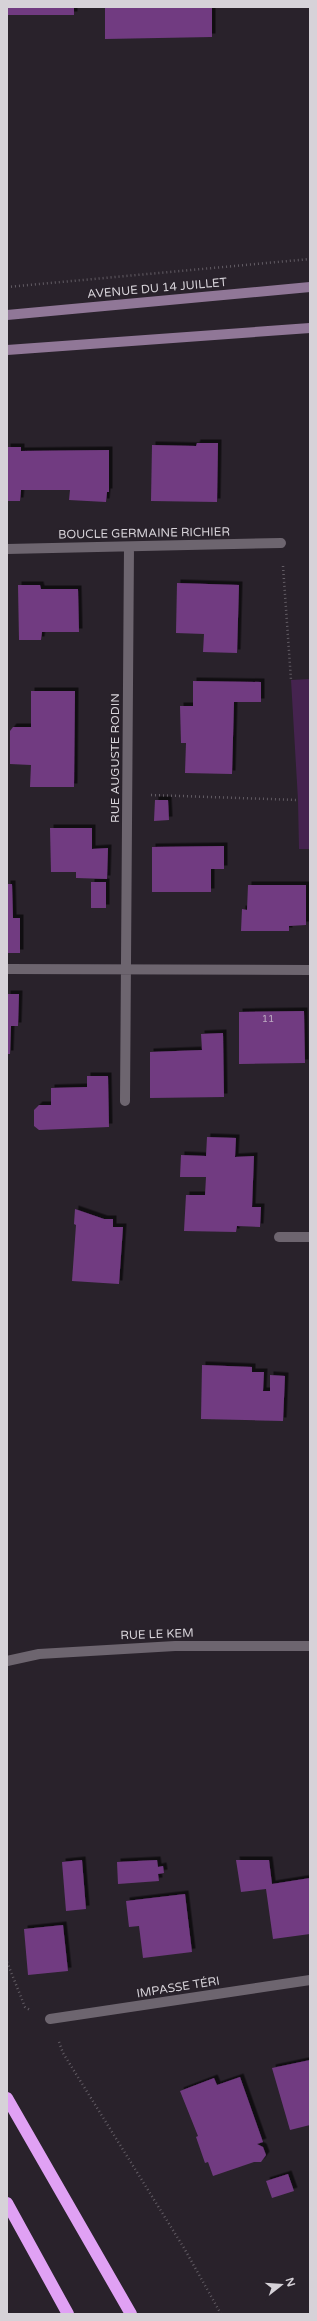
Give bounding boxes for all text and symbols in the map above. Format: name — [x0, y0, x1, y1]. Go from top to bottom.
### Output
street label: AVENUE DU 14 JUILLET — [87, 275, 228, 301]
street label: BOUCLE GERMAINE RICHIER — [58, 525, 230, 541]
street label: RUE AUGUSTE RODIN — [108, 693, 122, 823]
house number: 11 — [262, 1013, 274, 1025]
street label: RUE LE KEM — [120, 1626, 194, 1642]
street label: IMPASSE TÉRI — [135, 1974, 221, 2000]
north arrow — [261, 2265, 301, 2305]
text: N — [283, 2276, 298, 2288]

